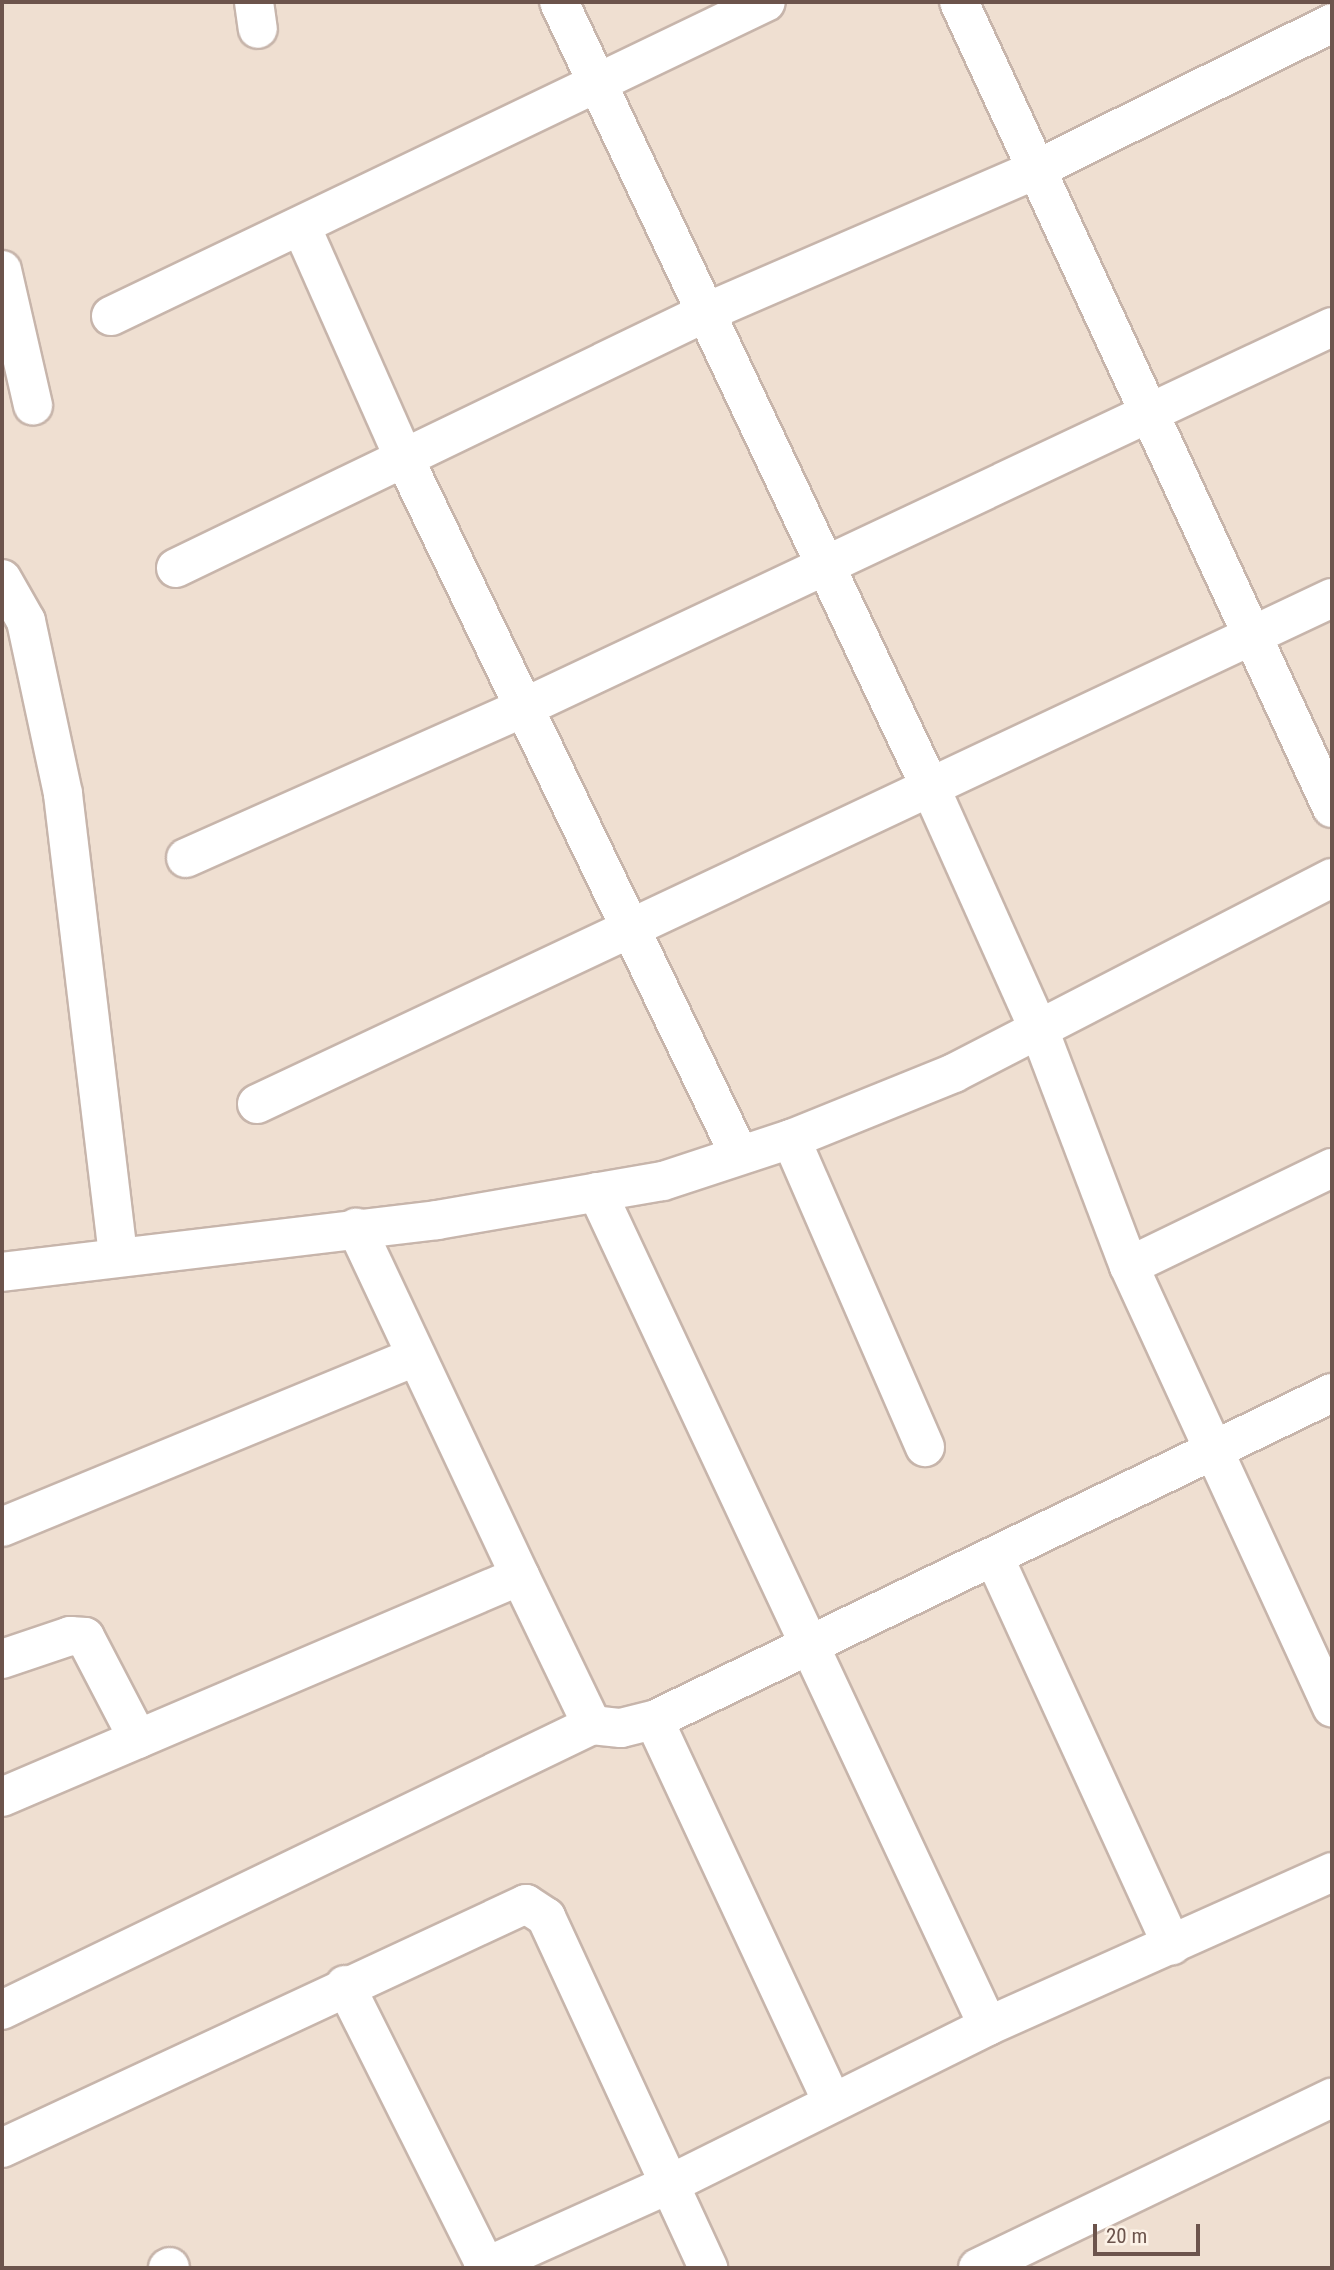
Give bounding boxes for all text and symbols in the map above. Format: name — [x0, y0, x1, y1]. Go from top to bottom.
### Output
scale bar — [1096, 2210, 1203, 2254]
text: 20 m — [1106, 2224, 1147, 2248]

